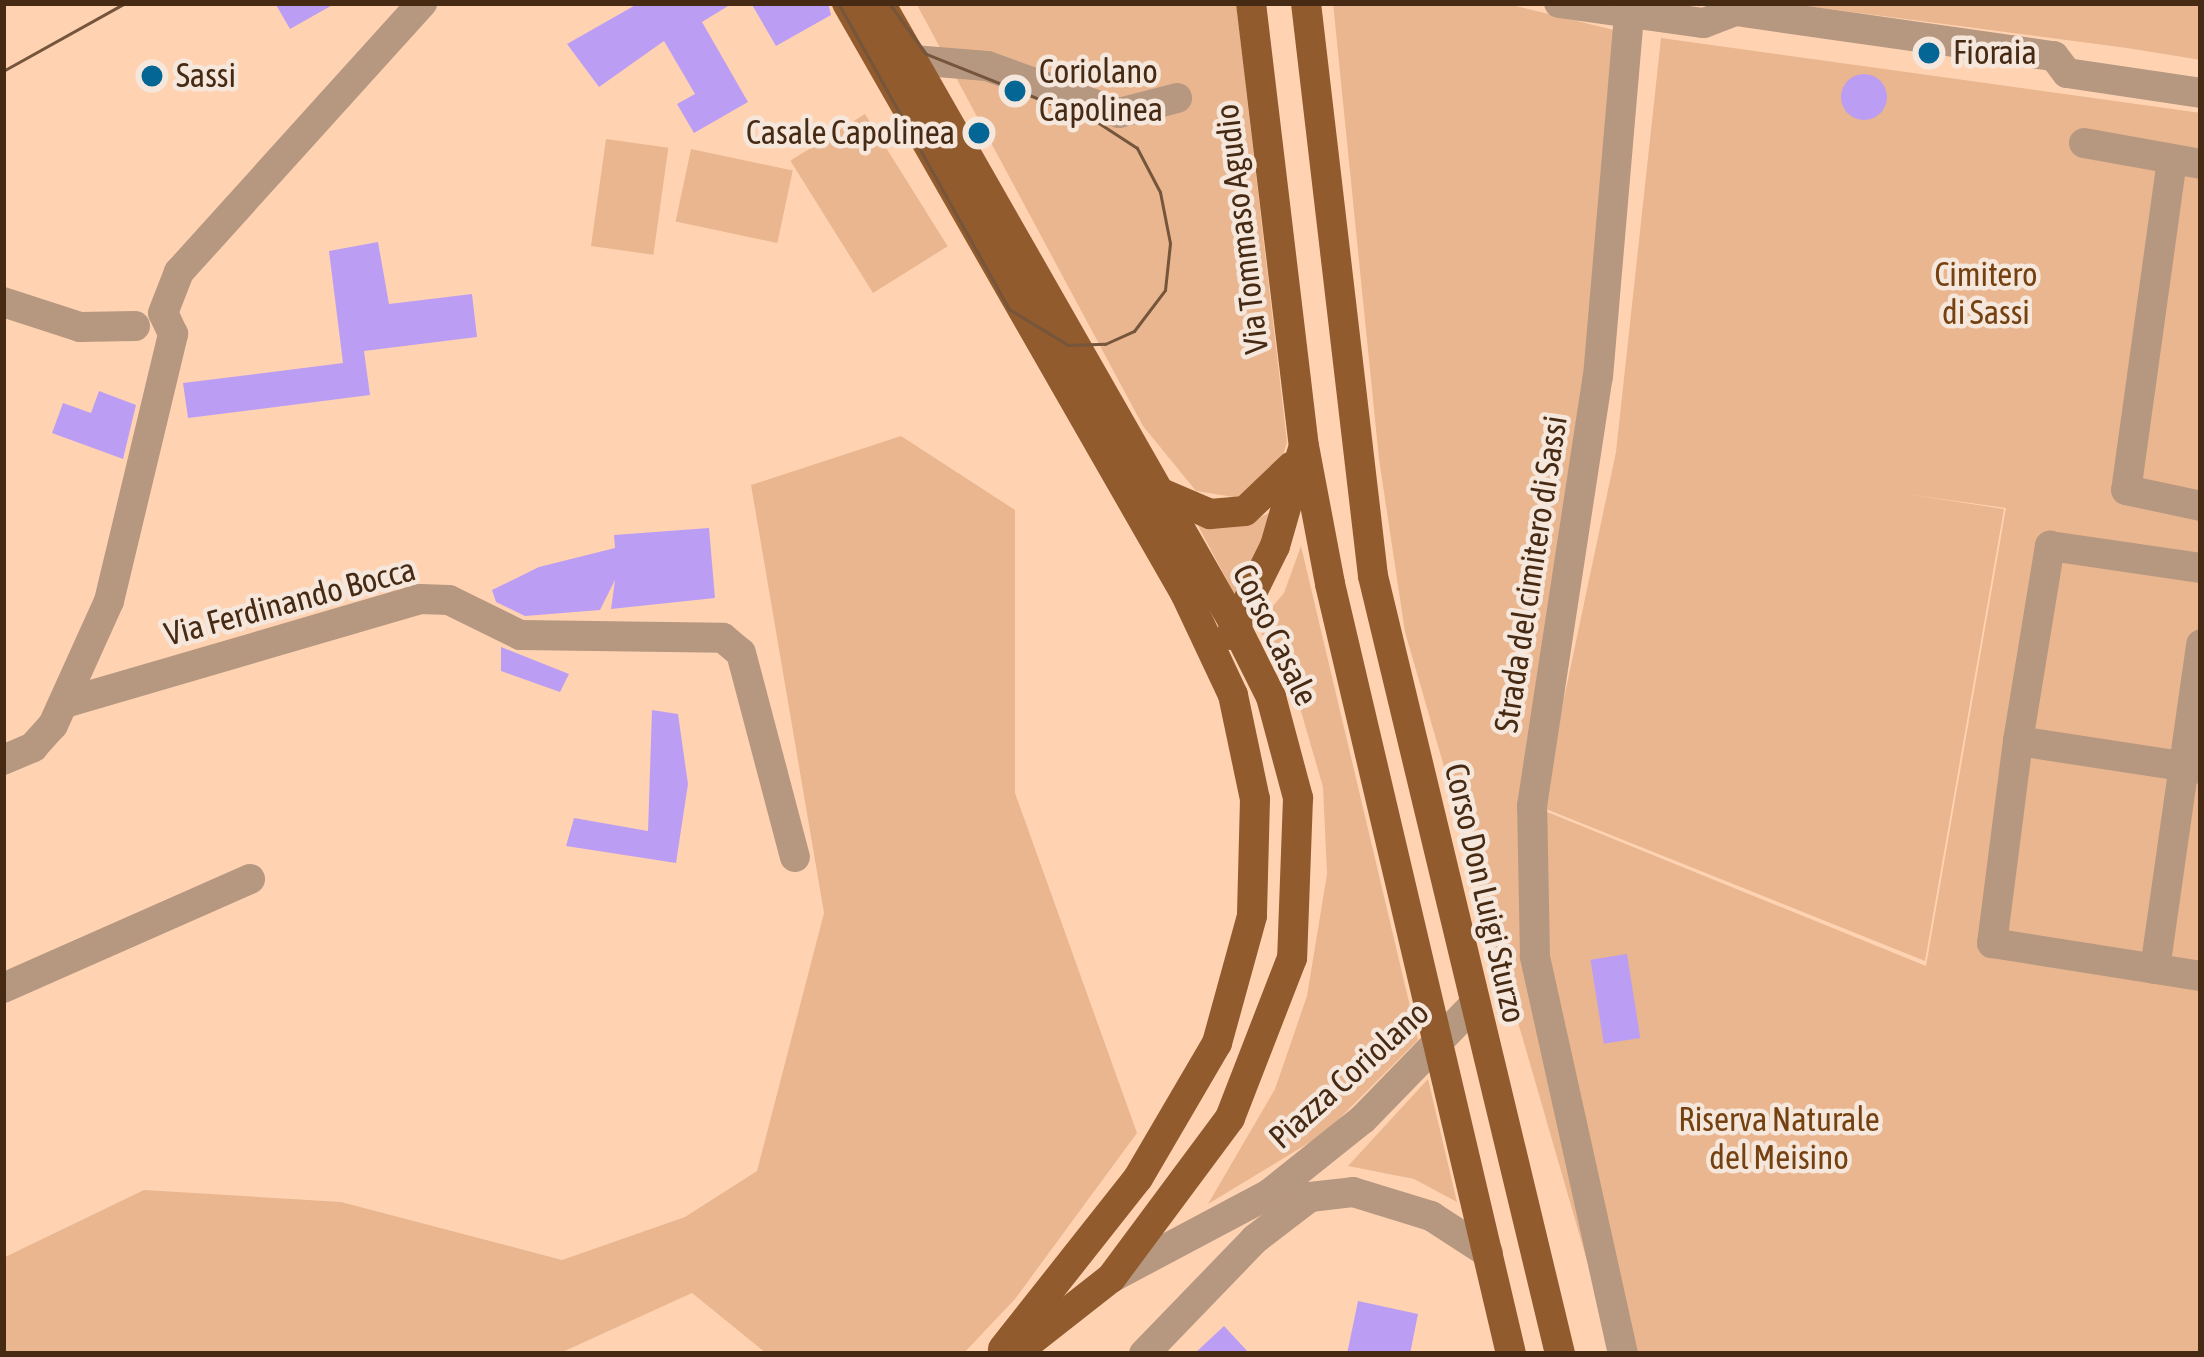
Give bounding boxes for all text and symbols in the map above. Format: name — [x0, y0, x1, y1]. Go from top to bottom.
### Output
place label: Fioraia — [1953, 33, 2037, 73]
marker: Fioraia — [1916, 40, 1942, 66]
place label: Coriolano Capolinea — [1039, 52, 1163, 130]
place label: Sassi — [176, 56, 236, 96]
marker: Sassi — [139, 63, 165, 89]
marker: Coriolano Capolinea — [1002, 78, 1028, 104]
street label: Via Tommaso Agudio — [1207, 102, 1277, 356]
place label: Casale Capolinea — [746, 113, 955, 153]
marker: Casale Capolinea — [966, 120, 992, 146]
park label: Cimitero di Sassi — [1934, 255, 2038, 333]
street label: Strada del cimitero di Sassi — [1486, 413, 1576, 735]
street label: Via Ferdinando Bocca — [160, 549, 420, 655]
street label: Corso Casale — [1224, 558, 1326, 712]
street label: Corso Don Luigi Sturzo — [1436, 759, 1534, 1027]
street label: Piazza Coriolano — [1261, 993, 1437, 1157]
park label: Riserva Naturale del Meisino — [1678, 1100, 1880, 1178]

